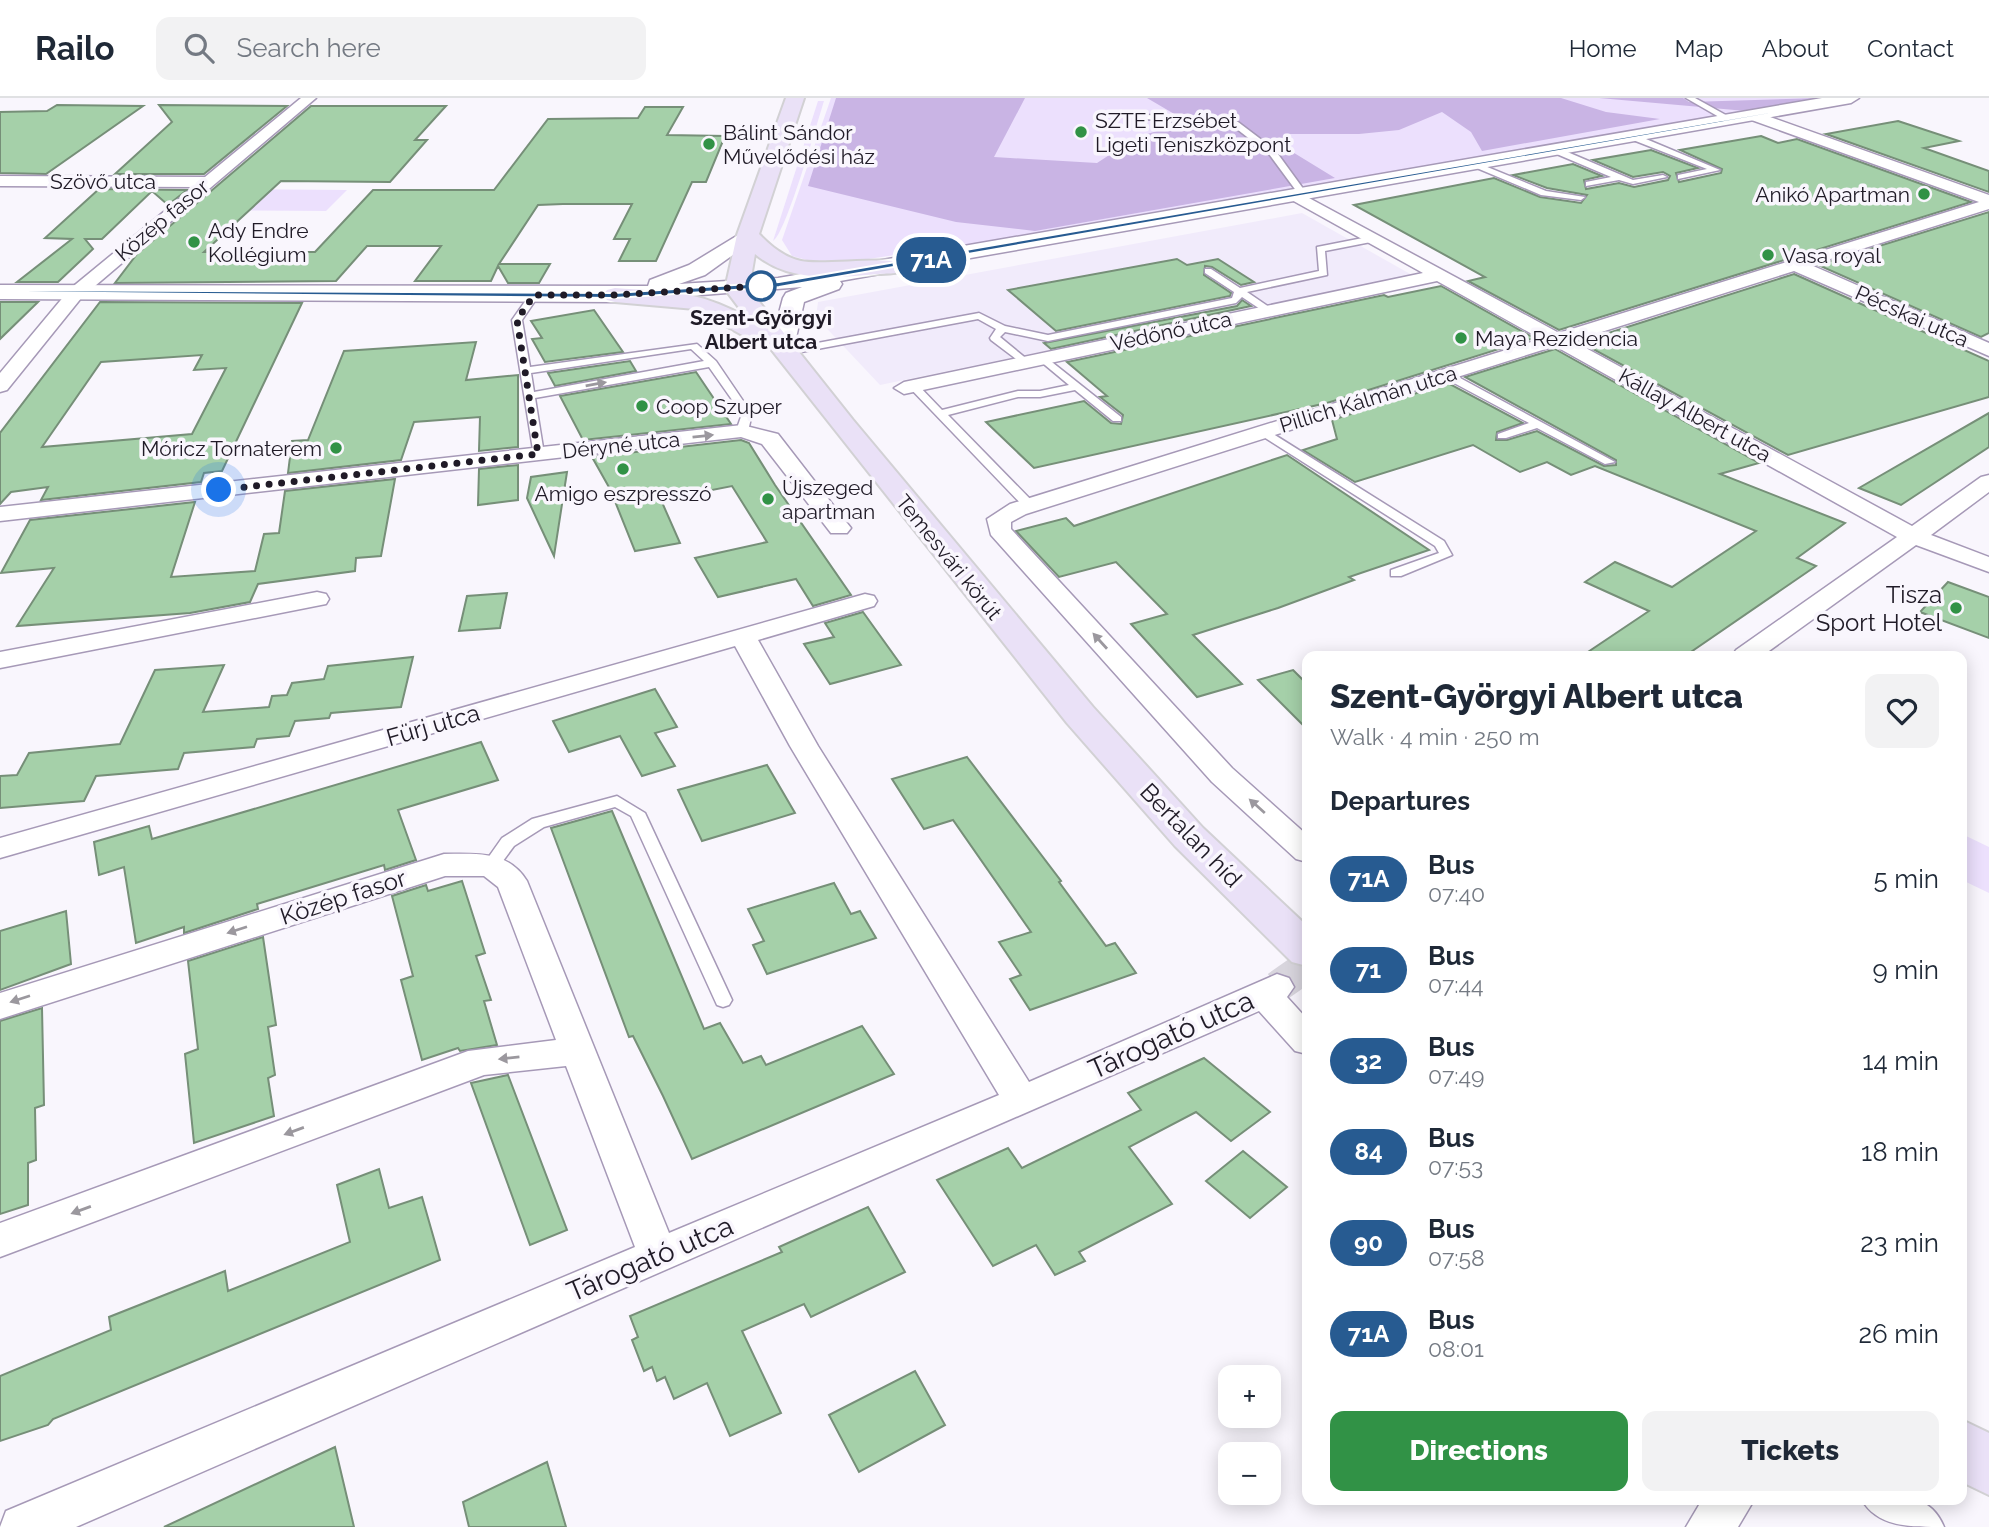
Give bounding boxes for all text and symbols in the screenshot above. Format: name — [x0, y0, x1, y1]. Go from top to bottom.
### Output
search box — [156, 17, 646, 80]
text: Railo — [35, 29, 114, 68]
icon: search — [180, 29, 218, 67]
text: Search here — [236, 33, 381, 63]
text: Home — [1569, 34, 1637, 63]
text: Map — [1675, 34, 1723, 63]
text: About — [1761, 34, 1829, 63]
text: Contact — [1867, 34, 1954, 63]
place label: SZTE Erzsébet Ligeti Teniszközpont — [1095, 108, 1291, 157]
place label: Bálint Sándor Művelődési ház — [723, 120, 875, 169]
marker: SZTE Erzsébet Ligeti Teniszközpont — [1073, 124, 1089, 140]
marker: Bálint Sándor Művelődési ház — [701, 136, 717, 152]
street label: Szövő utca — [50, 169, 156, 194]
street label: Közép fasor — [110, 173, 214, 266]
place label: Anikó Apartman — [1755, 182, 1910, 207]
marker: Anikó Apartman — [1916, 186, 1932, 202]
place label: Ady Endre Kollégium — [208, 218, 308, 267]
marker: Ady Endre Kollégium — [186, 234, 202, 250]
line badge: 71A — [891, 237, 971, 283]
place label: Vasa royal — [1782, 243, 1881, 268]
text: 71A — [910, 245, 952, 274]
marker: Vasa royal — [1760, 247, 1776, 263]
marker: Szent-Györgyi Albert utca — [746, 271, 776, 301]
street label: Pécskai utca — [1851, 280, 1973, 352]
place label: Szent-Györgyi Albert utca — [690, 305, 832, 354]
street label: Védőnő utca — [1108, 306, 1234, 356]
place label: Maya Rezidencia — [1475, 326, 1638, 351]
marker: Maya Rezidencia — [1453, 330, 1469, 346]
street label: Pillich Kálmán utca — [1276, 360, 1460, 438]
street label: Kállay Albert utca — [1614, 363, 1776, 467]
one-way arrow — [585, 378, 607, 389]
place label: Coop Szuper — [656, 394, 783, 419]
marker: Coop Szuper — [634, 398, 650, 414]
street label: Déryné utca — [561, 426, 681, 464]
one-way arrow — [693, 430, 715, 441]
place label: Móricz Tornaterem — [141, 436, 322, 461]
marker: Móricz Tornaterem — [328, 440, 344, 456]
marker: Amigo eszpresszó — [615, 461, 631, 477]
your location — [201, 472, 236, 507]
place label: Újszeged apartman — [782, 475, 875, 524]
place label: Amigo eszpresszó — [535, 481, 711, 506]
street label: Temesvári körút — [891, 489, 1007, 625]
marker: Újszeged apartman — [760, 491, 776, 507]
place label: Tisza Sport Hotel — [1816, 580, 1942, 637]
marker: Tisza Sport Hotel — [1948, 600, 1964, 616]
one-way arrow — [1092, 632, 1108, 650]
button: heart — [1865, 674, 1939, 748]
text: Szent-Györgyi Albert utca — [1330, 677, 1743, 716]
street label: Fürj utca — [383, 698, 483, 752]
text: Walk · 4 min · 250 m — [1330, 723, 1540, 750]
street label: Bertalan híd — [1134, 777, 1248, 893]
text: Departures — [1330, 786, 1470, 816]
one-way arrow — [1248, 799, 1265, 815]
text: Bus — [1428, 850, 1475, 880]
street label: Közép fasor — [276, 863, 410, 931]
text: 71A — [1348, 864, 1389, 893]
text: 5 min — [1873, 864, 1939, 894]
text: 07:40 — [1428, 880, 1485, 907]
one-way arrow — [226, 926, 247, 936]
text: Bus — [1428, 941, 1475, 971]
text: 71 — [1356, 955, 1381, 984]
text: 9 min — [1872, 955, 1939, 985]
text: 07:44 — [1428, 971, 1484, 998]
street label: Tárogató utca — [1083, 984, 1259, 1086]
one-way arrow — [9, 995, 30, 1005]
text: Bus — [1428, 1032, 1475, 1062]
text: 32 — [1355, 1046, 1382, 1075]
text: 14 min — [1862, 1046, 1939, 1076]
one-way arrow — [498, 1053, 520, 1064]
text: 07:49 — [1428, 1062, 1485, 1089]
text: Bus — [1428, 1123, 1475, 1153]
one-way arrow — [284, 1125, 305, 1136]
text: 84 — [1354, 1137, 1383, 1166]
text: 18 min — [1861, 1137, 1939, 1167]
text: 07:53 — [1428, 1153, 1483, 1180]
one-way arrow — [71, 1204, 92, 1215]
street label: Tárogató utca — [562, 1209, 738, 1309]
text: Bus — [1428, 1214, 1475, 1244]
text: 90 — [1354, 1228, 1383, 1257]
text: 23 min — [1860, 1228, 1939, 1258]
text: 07:58 — [1428, 1244, 1485, 1271]
text: Bus — [1428, 1305, 1475, 1335]
text: 71A — [1348, 1319, 1389, 1348]
text: 26 min — [1858, 1319, 1939, 1349]
text: 08:01 — [1428, 1335, 1484, 1362]
map controls — [1218, 1365, 1281, 1505]
button: + — [1218, 1365, 1281, 1428]
button: Directions — [1330, 1411, 1628, 1491]
button: Tickets — [1642, 1411, 1939, 1491]
button: − — [1218, 1442, 1281, 1505]

